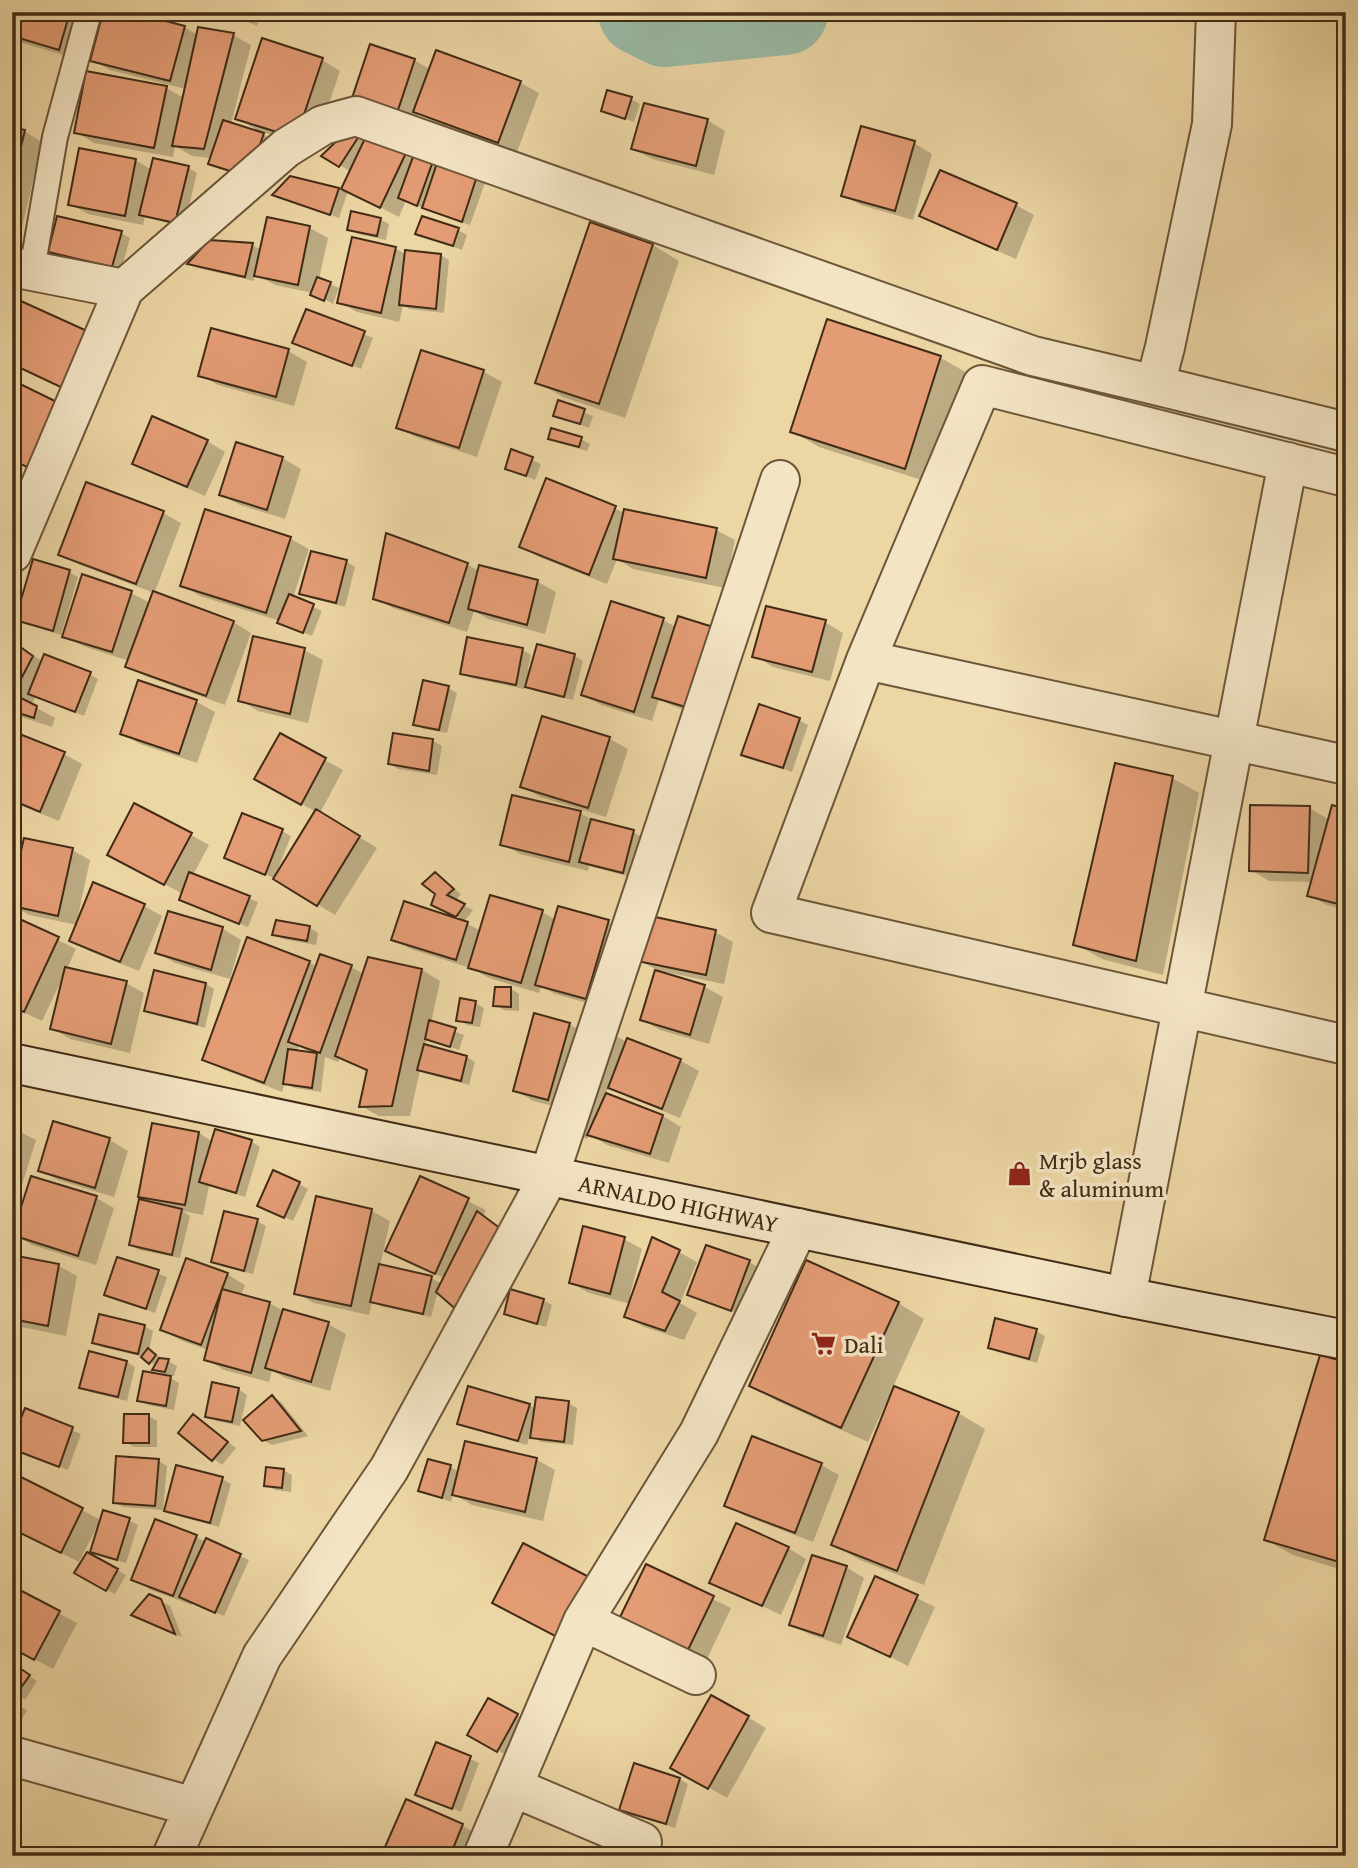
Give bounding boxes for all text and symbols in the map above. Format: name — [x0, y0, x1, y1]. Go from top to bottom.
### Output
place label: Mrjb glass & aluminum — [1039, 1143, 1164, 1206]
shop icon: Mrjb glass & aluminum — [1005, 1160, 1033, 1188]
street label: ARNALDO HIGHWAY — [575, 1165, 782, 1241]
place label: Dali — [844, 1327, 884, 1362]
supermarket icon: Dali — [810, 1330, 838, 1358]

